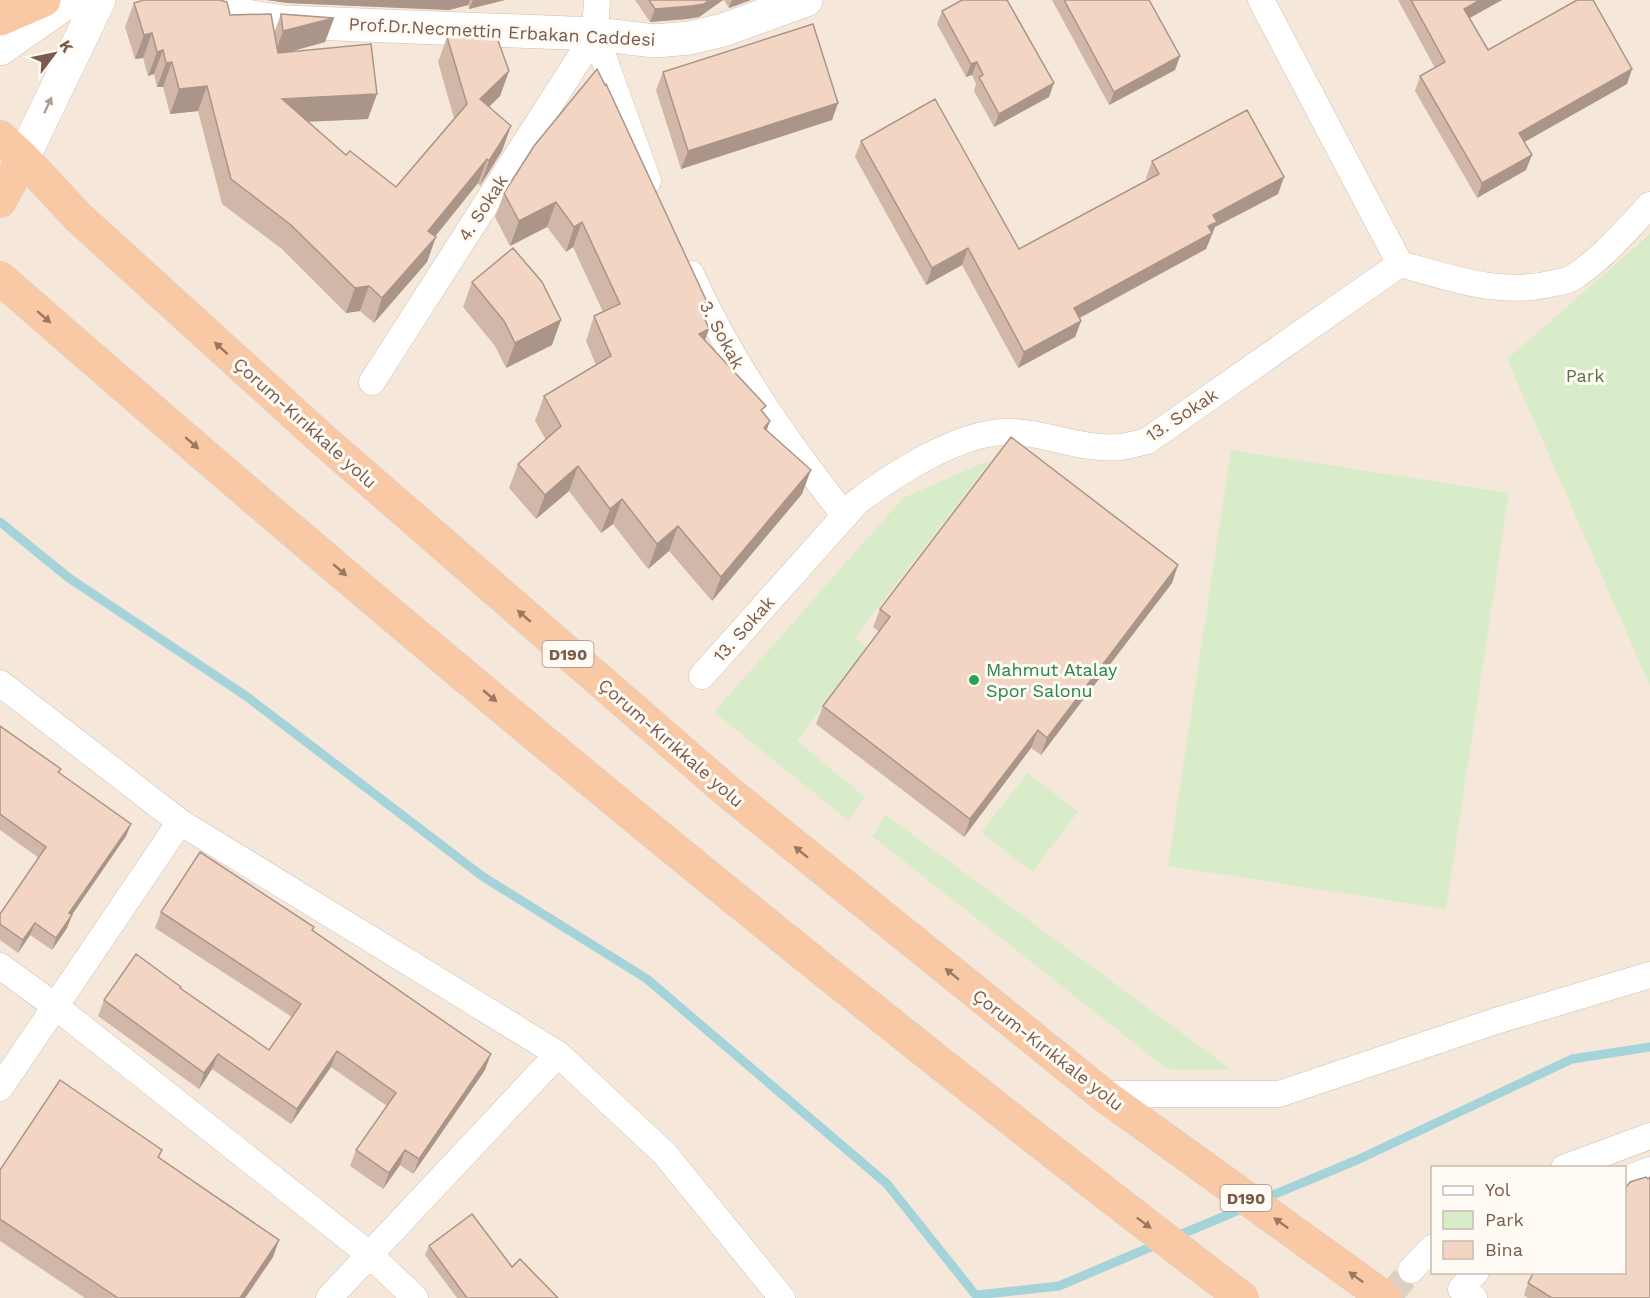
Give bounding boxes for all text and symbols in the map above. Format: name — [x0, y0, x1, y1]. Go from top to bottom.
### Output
street label: Prof.Dr.Necmettin Erbakan Caddesi — [348, 13, 656, 50]
north arrow — [24, 24, 84, 84]
text: K — [55, 37, 77, 56]
one-way arrow — [43, 96, 53, 114]
street label: 4. Sokak — [453, 171, 512, 245]
street label: 3. Sokak — [696, 297, 749, 372]
one-way arrow — [36, 310, 52, 323]
one-way arrow — [214, 341, 229, 355]
street label: Çorum-Kırıkkale yolu — [229, 353, 381, 492]
park label: Park — [1566, 365, 1604, 386]
street label: 13. Sokak — [1142, 384, 1221, 445]
one-way arrow — [184, 437, 200, 450]
one-way arrow — [332, 563, 347, 576]
street label: 13. Sokak — [709, 591, 779, 666]
one-way arrow — [517, 610, 532, 623]
road number: D190 — [542, 641, 594, 667]
place label: Mahmut Atalay Spor Salonu — [986, 659, 1118, 701]
marker: Mahmut Atalay Spor Salonu — [967, 673, 981, 687]
street label: Çorum-Kırıkkale yolu — [594, 674, 748, 811]
one-way arrow — [482, 689, 498, 702]
one-way arrow — [793, 846, 808, 859]
one-way arrow — [945, 969, 960, 981]
street label: Çorum-Kırıkkale yolu — [969, 984, 1128, 1115]
legend — [1431, 1166, 1626, 1274]
text: Yol — [1485, 1179, 1511, 1200]
road number: D190 — [1220, 1185, 1272, 1211]
text: Park — [1485, 1209, 1524, 1230]
one-way arrow — [1137, 1217, 1152, 1229]
one-way arrow — [1273, 1217, 1288, 1229]
text: Bina — [1485, 1239, 1523, 1260]
one-way arrow — [1349, 1272, 1364, 1284]

